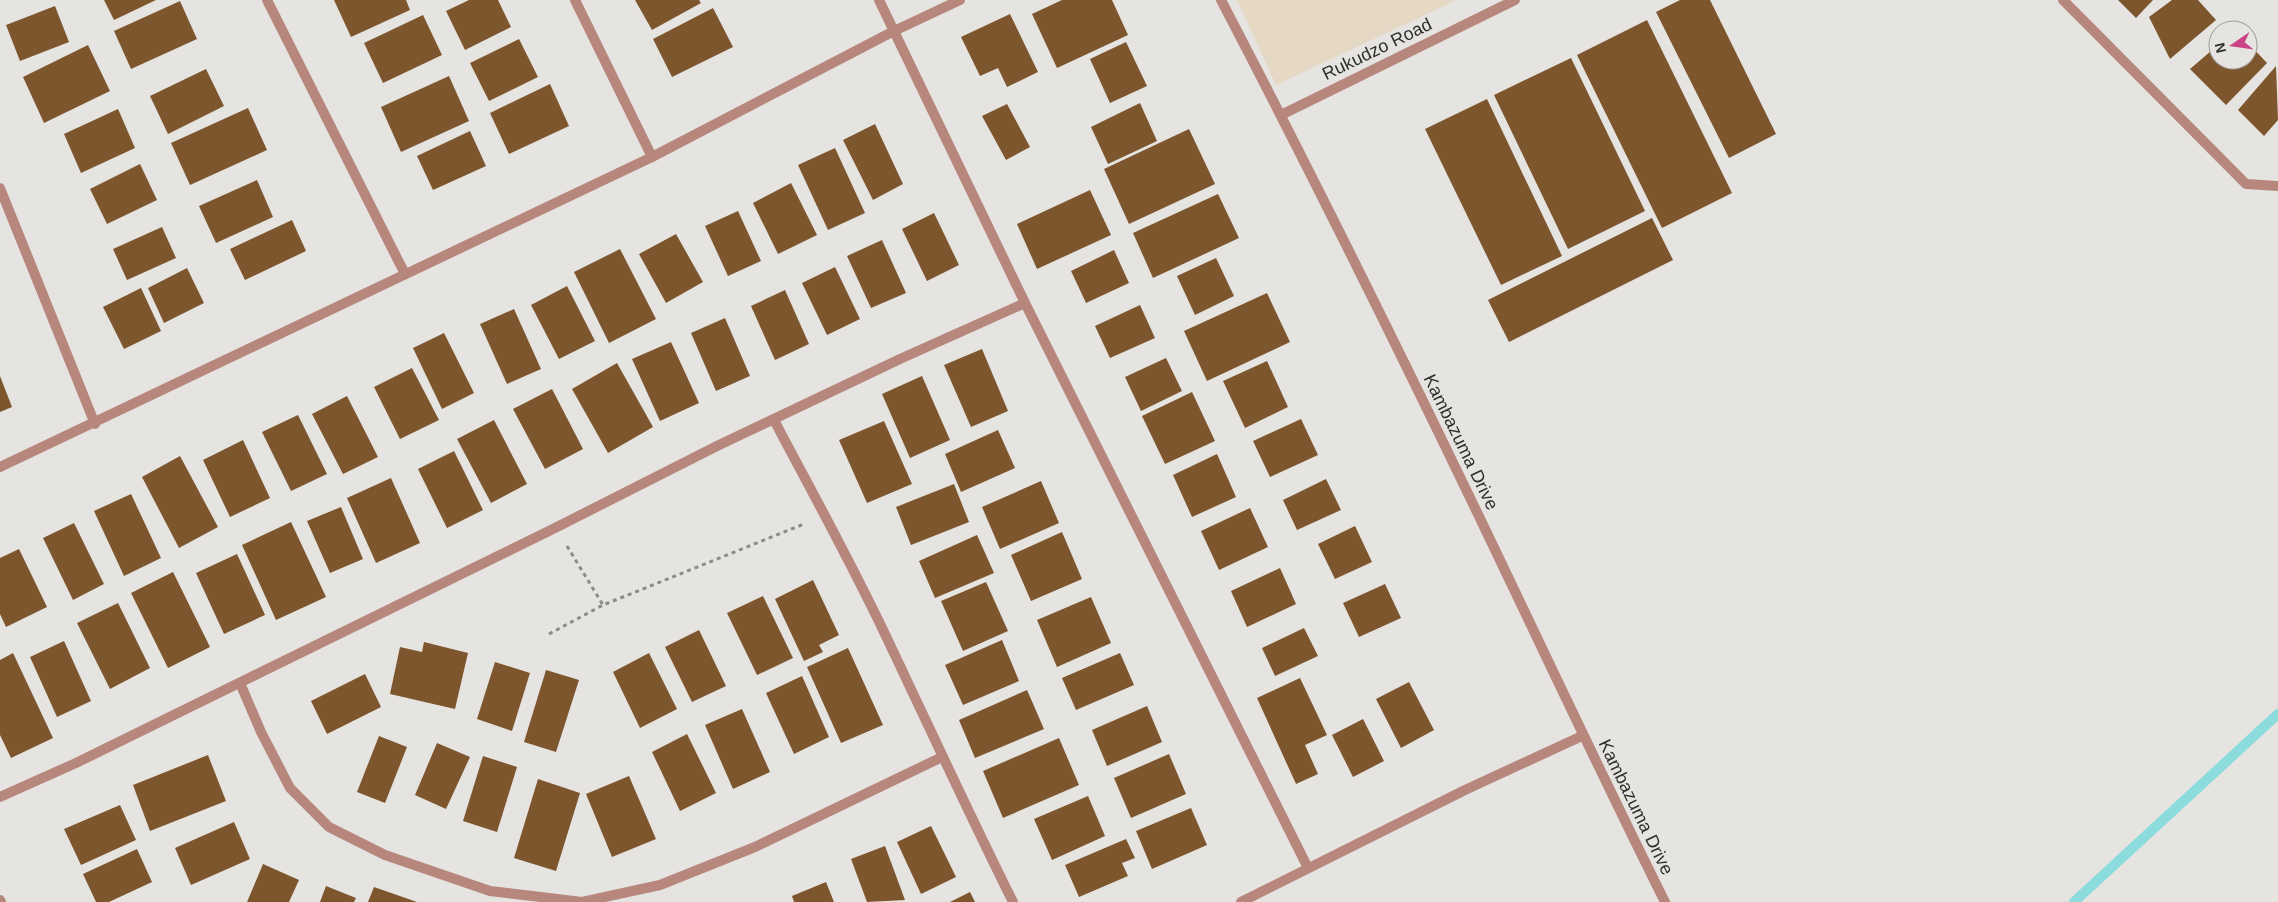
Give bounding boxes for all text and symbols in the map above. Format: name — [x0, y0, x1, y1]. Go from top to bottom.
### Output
street label: Rukudzo Road — [1319, 14, 1435, 84]
north arrow — [2208, 20, 2258, 70]
text: N — [2211, 41, 2229, 55]
street label: Kambazuma Drive — [1420, 371, 1502, 513]
street label: Kambazuma Drive — [1595, 736, 1677, 878]

